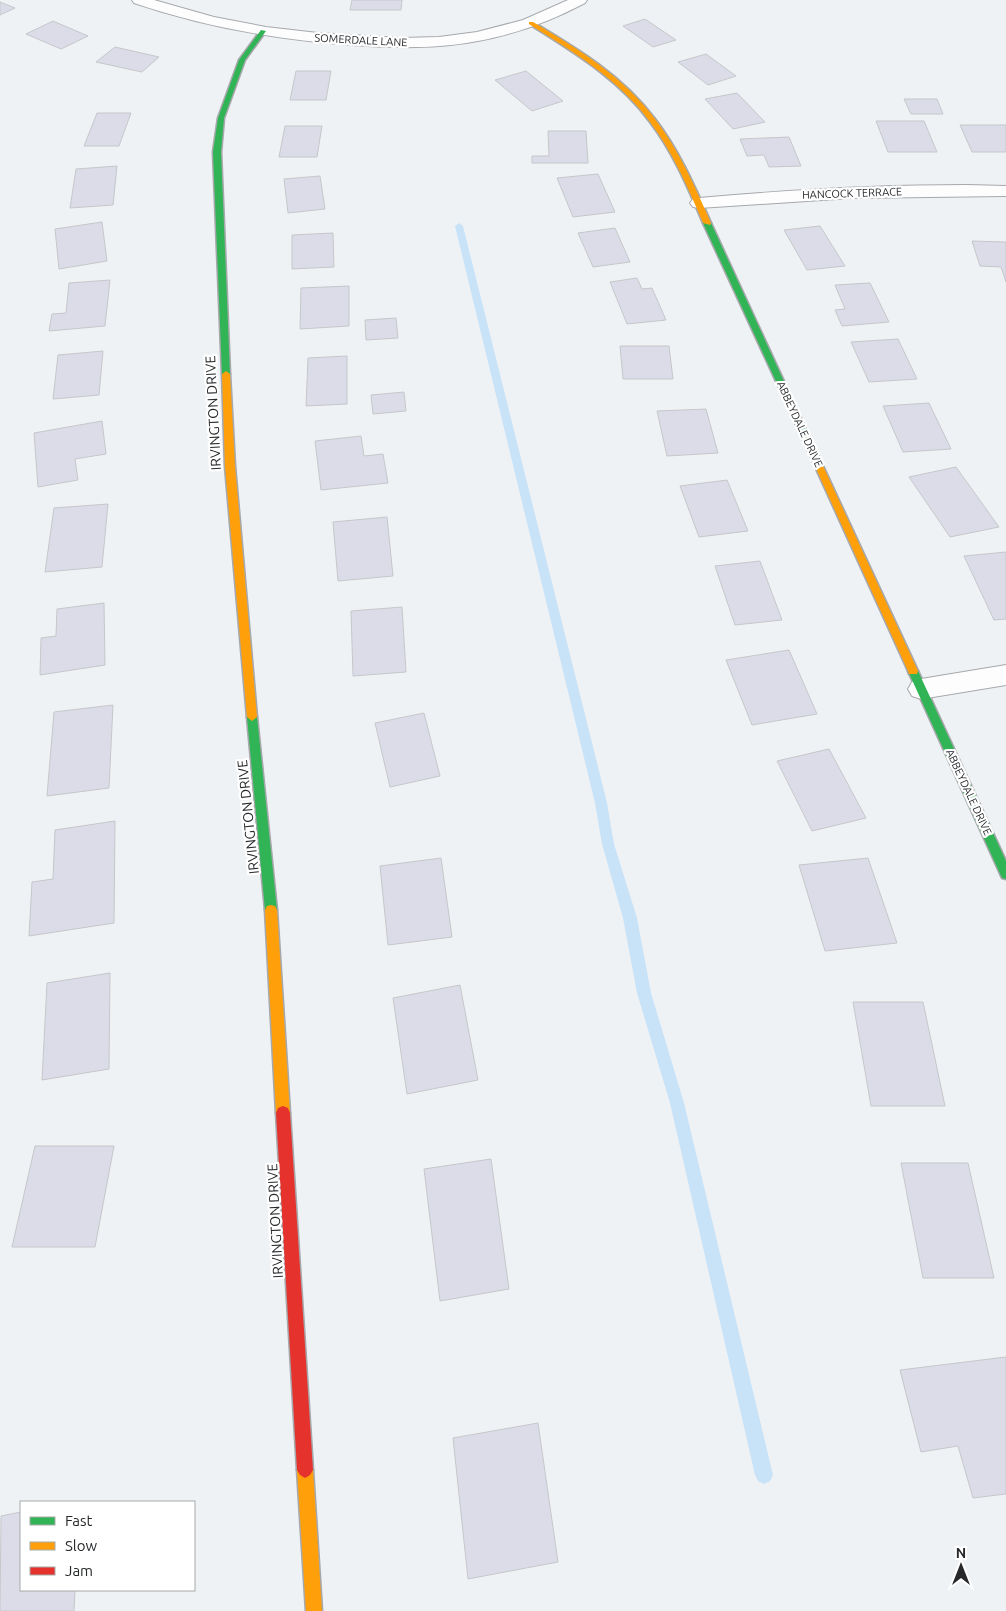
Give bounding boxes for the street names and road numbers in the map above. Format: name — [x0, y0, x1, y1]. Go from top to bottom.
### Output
street label: SOMERDALE LANE — [314, 32, 408, 48]
street label: HANCOCK TERRACE — [802, 185, 902, 201]
street label: IRVINGTON DRIVE — [202, 355, 224, 471]
street label: ABBEYDALE DRIVE — [775, 379, 825, 469]
street label: ABBEYDALE DRIVE — [944, 747, 994, 837]
street label: IRVINGTON DRIVE — [234, 759, 262, 875]
street label: IRVINGTON DRIVE — [264, 1163, 286, 1279]

